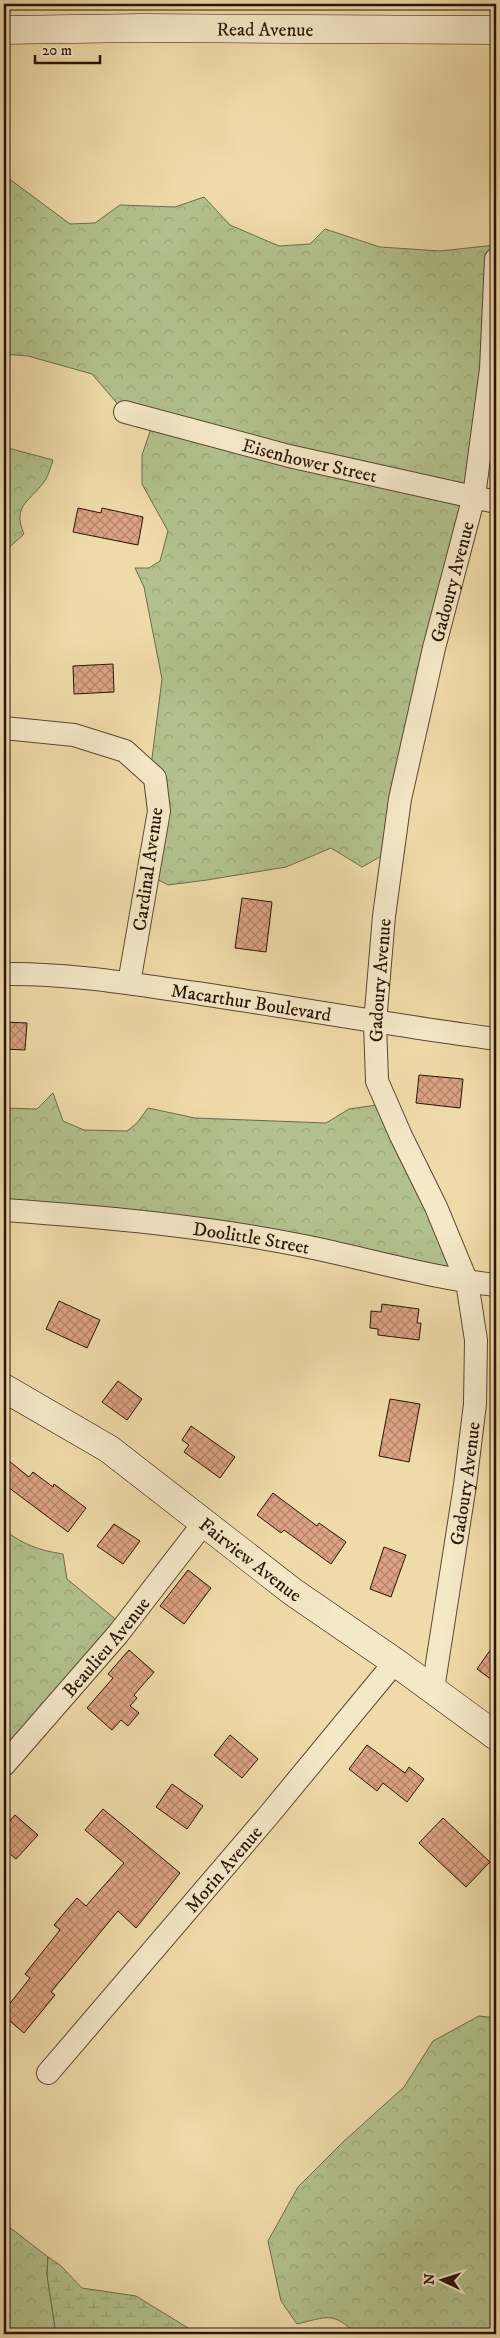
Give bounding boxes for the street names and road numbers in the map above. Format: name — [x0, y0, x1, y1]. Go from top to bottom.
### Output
street label: Read Avenue — [216, 18, 314, 42]
street label: Eisenhower Street — [240, 434, 379, 488]
street label: Gadoury Avenue — [426, 519, 480, 645]
street label: Cardinal Avenue — [128, 806, 169, 933]
street label: Gadoury Avenue — [365, 917, 397, 1043]
street label: Macarthur Boulevard — [169, 980, 333, 1027]
street label: Doolittle Street — [191, 1218, 311, 1260]
street label: Gadoury Avenue — [446, 1420, 486, 1547]
street label: Fairview Avenue — [194, 1513, 306, 1608]
street label: Beaulieu Avenue — [58, 1593, 155, 1703]
street label: Morin Avenue — [181, 1821, 268, 1918]

